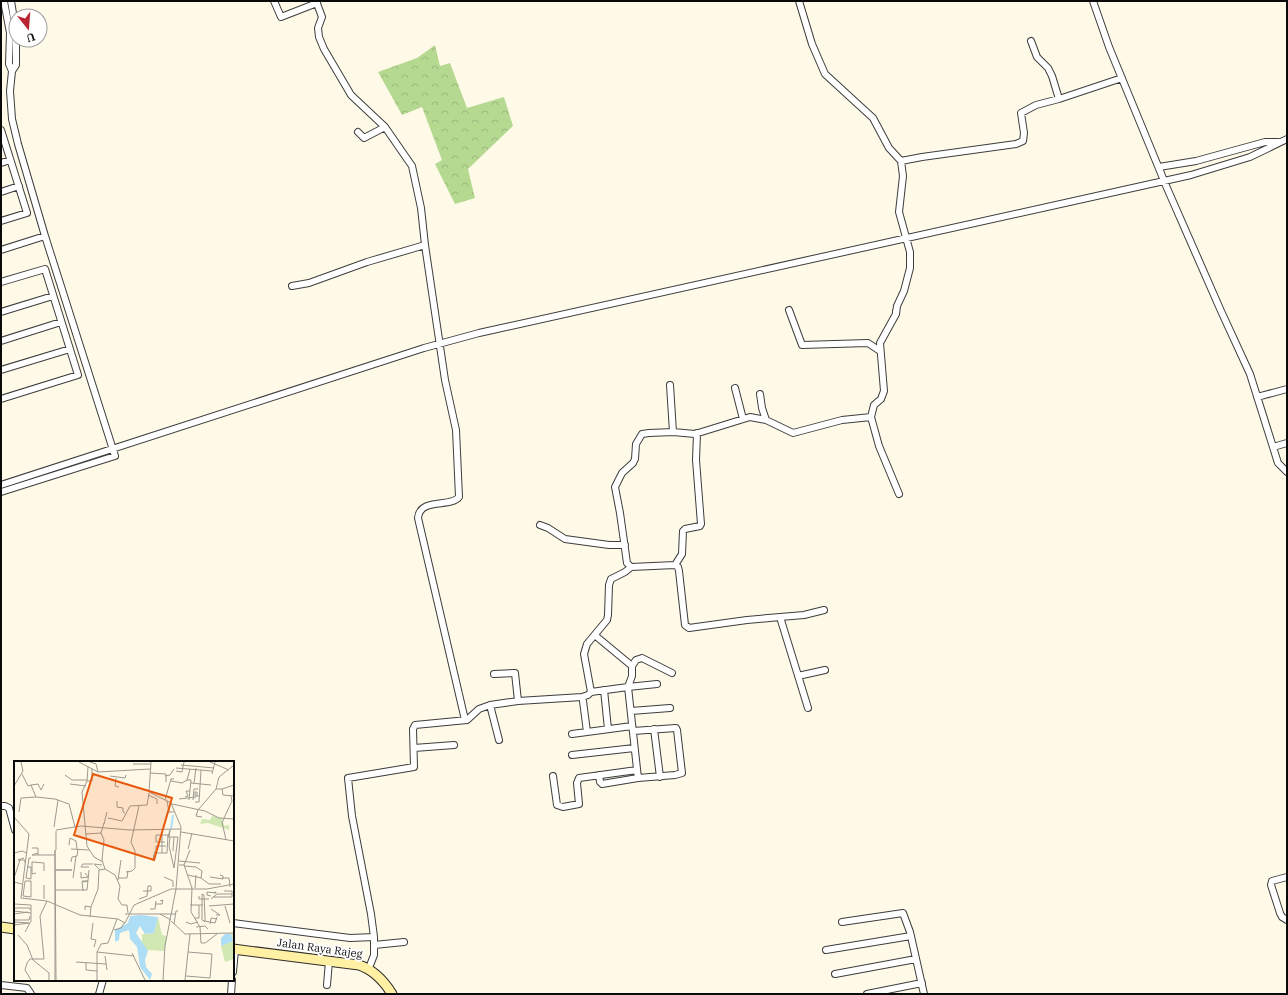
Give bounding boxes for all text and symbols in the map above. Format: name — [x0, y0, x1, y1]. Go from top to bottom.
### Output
north arrow — [8, 8, 48, 48]
text: U — [24, 30, 37, 46]
inset map — [14, 761, 234, 981]
street label: Jalan Raya Rajeg — [276, 935, 364, 961]

